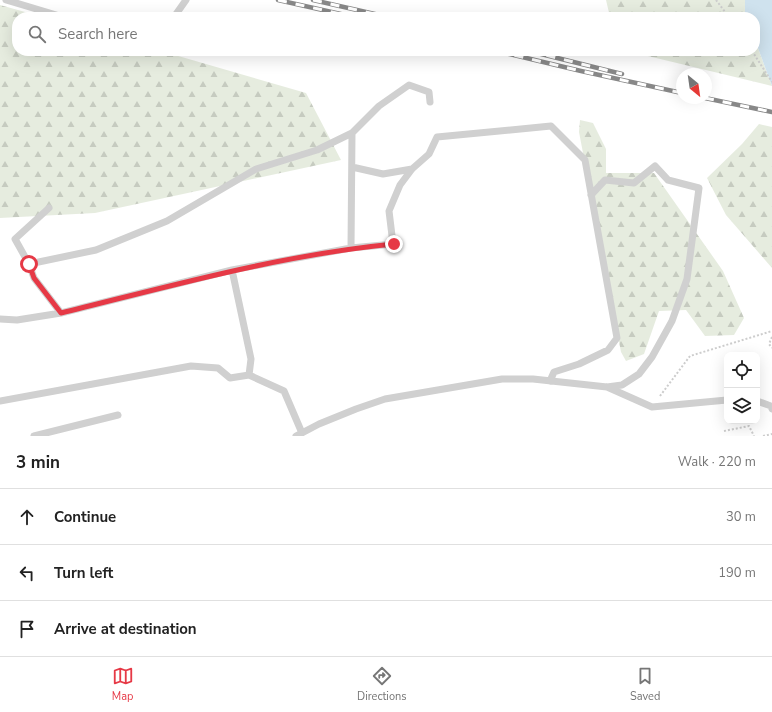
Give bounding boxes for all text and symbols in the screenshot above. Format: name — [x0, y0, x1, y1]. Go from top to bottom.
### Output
search box — [12, 12, 760, 56]
icon: search — [26, 23, 48, 45]
text: Search here — [58, 24, 138, 44]
north arrow — [676, 68, 712, 104]
route end — [385, 235, 403, 253]
route start — [20, 255, 38, 273]
map controls — [724, 352, 760, 424]
button: locate — [724, 352, 760, 388]
button: layers — [724, 388, 760, 424]
text: 3 min — [16, 451, 60, 474]
text: Walk · 220 m — [678, 453, 756, 471]
icon: ahead — [16, 506, 38, 528]
text: Continue — [54, 507, 116, 527]
text: 30 m — [726, 508, 756, 526]
icon: left — [16, 562, 38, 584]
text: Turn left — [54, 563, 113, 583]
text: 190 m — [718, 564, 756, 582]
icon: arrive — [16, 618, 38, 640]
text: Arrive at destination — [54, 619, 197, 639]
tab: Map — [112, 665, 134, 704]
tab: Directions — [357, 665, 407, 704]
tab: Saved — [630, 665, 660, 704]

